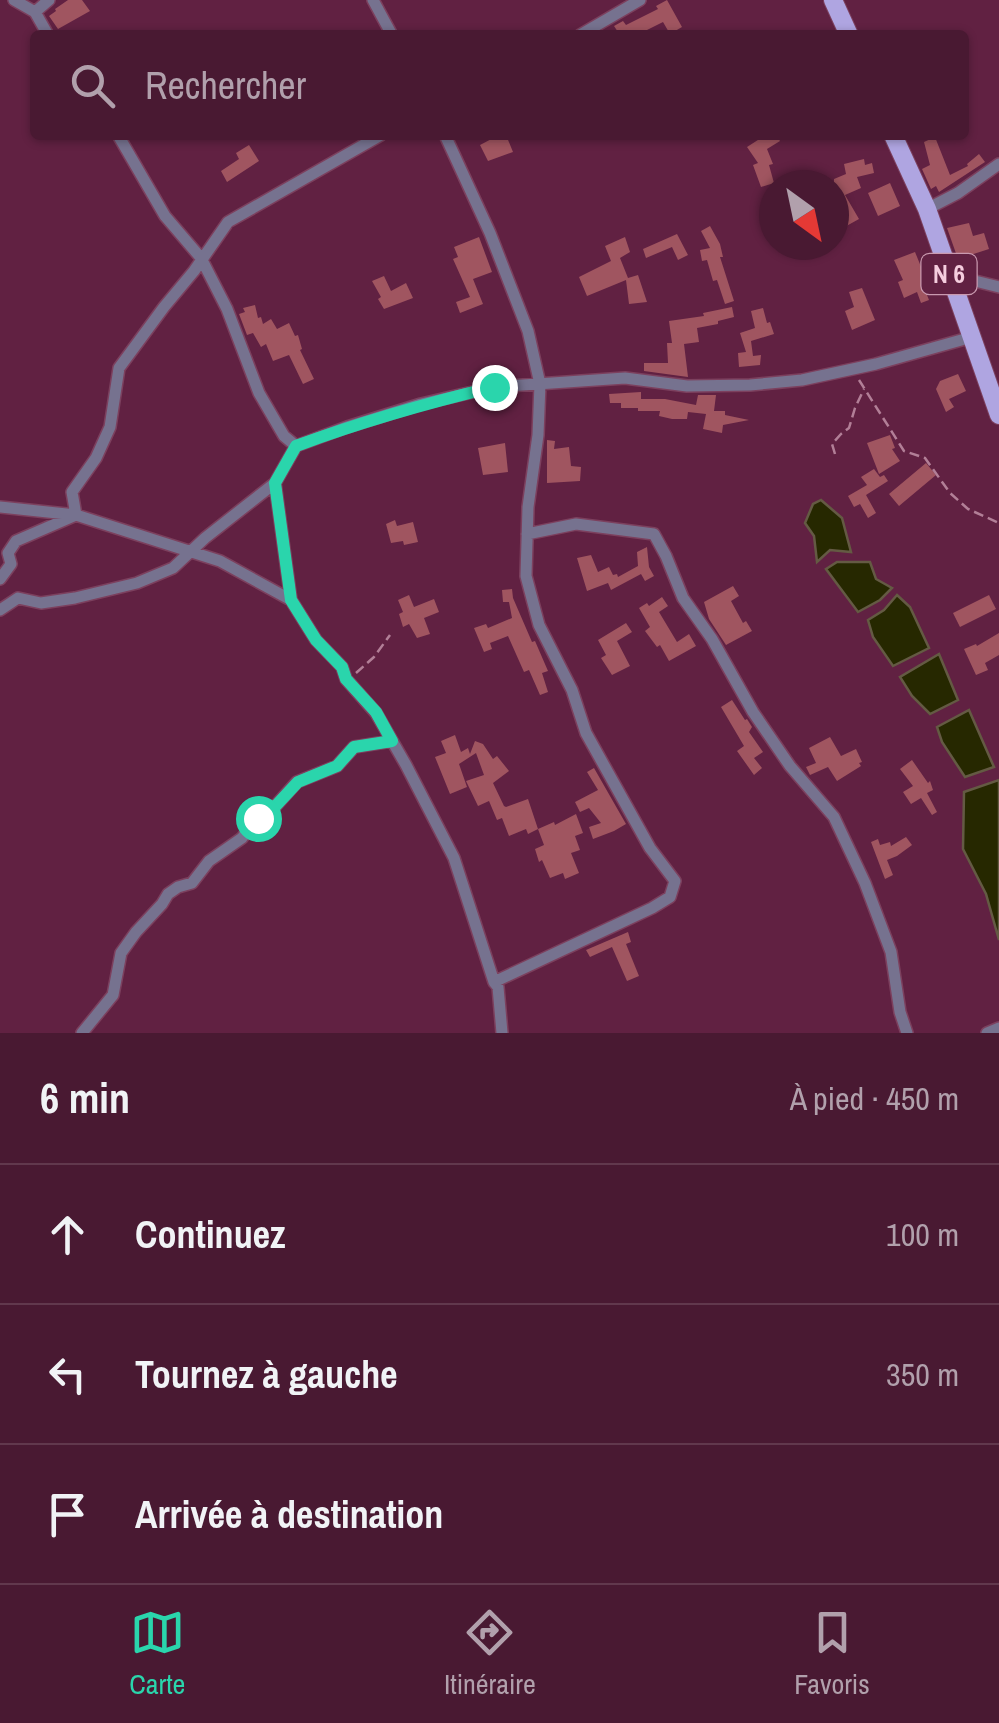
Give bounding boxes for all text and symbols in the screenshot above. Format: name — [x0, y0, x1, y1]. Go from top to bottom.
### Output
search box — [30, 30, 969, 140]
icon: search — [65, 58, 120, 113]
text: Rechercher — [145, 60, 306, 111]
north arrow — [759, 170, 849, 260]
road number: N 6 — [922, 254, 976, 294]
route end — [472, 365, 518, 411]
route start — [236, 796, 282, 842]
text: 6 min — [40, 1070, 130, 1126]
text: À pied · 450 m — [790, 1077, 959, 1120]
icon: ahead — [40, 1207, 95, 1262]
text: Continuez — [135, 1209, 286, 1260]
text: 100 m — [886, 1213, 959, 1256]
icon: left — [40, 1347, 95, 1402]
text: Tournez à gauche — [135, 1349, 398, 1400]
text: 350 m — [886, 1353, 959, 1396]
icon: arrive — [40, 1487, 95, 1542]
text: Arrivée à destination — [135, 1489, 443, 1540]
tab: Carte — [129, 1605, 185, 1703]
tab: Itinéraire — [444, 1605, 536, 1703]
tab: Favoris — [794, 1605, 870, 1703]

